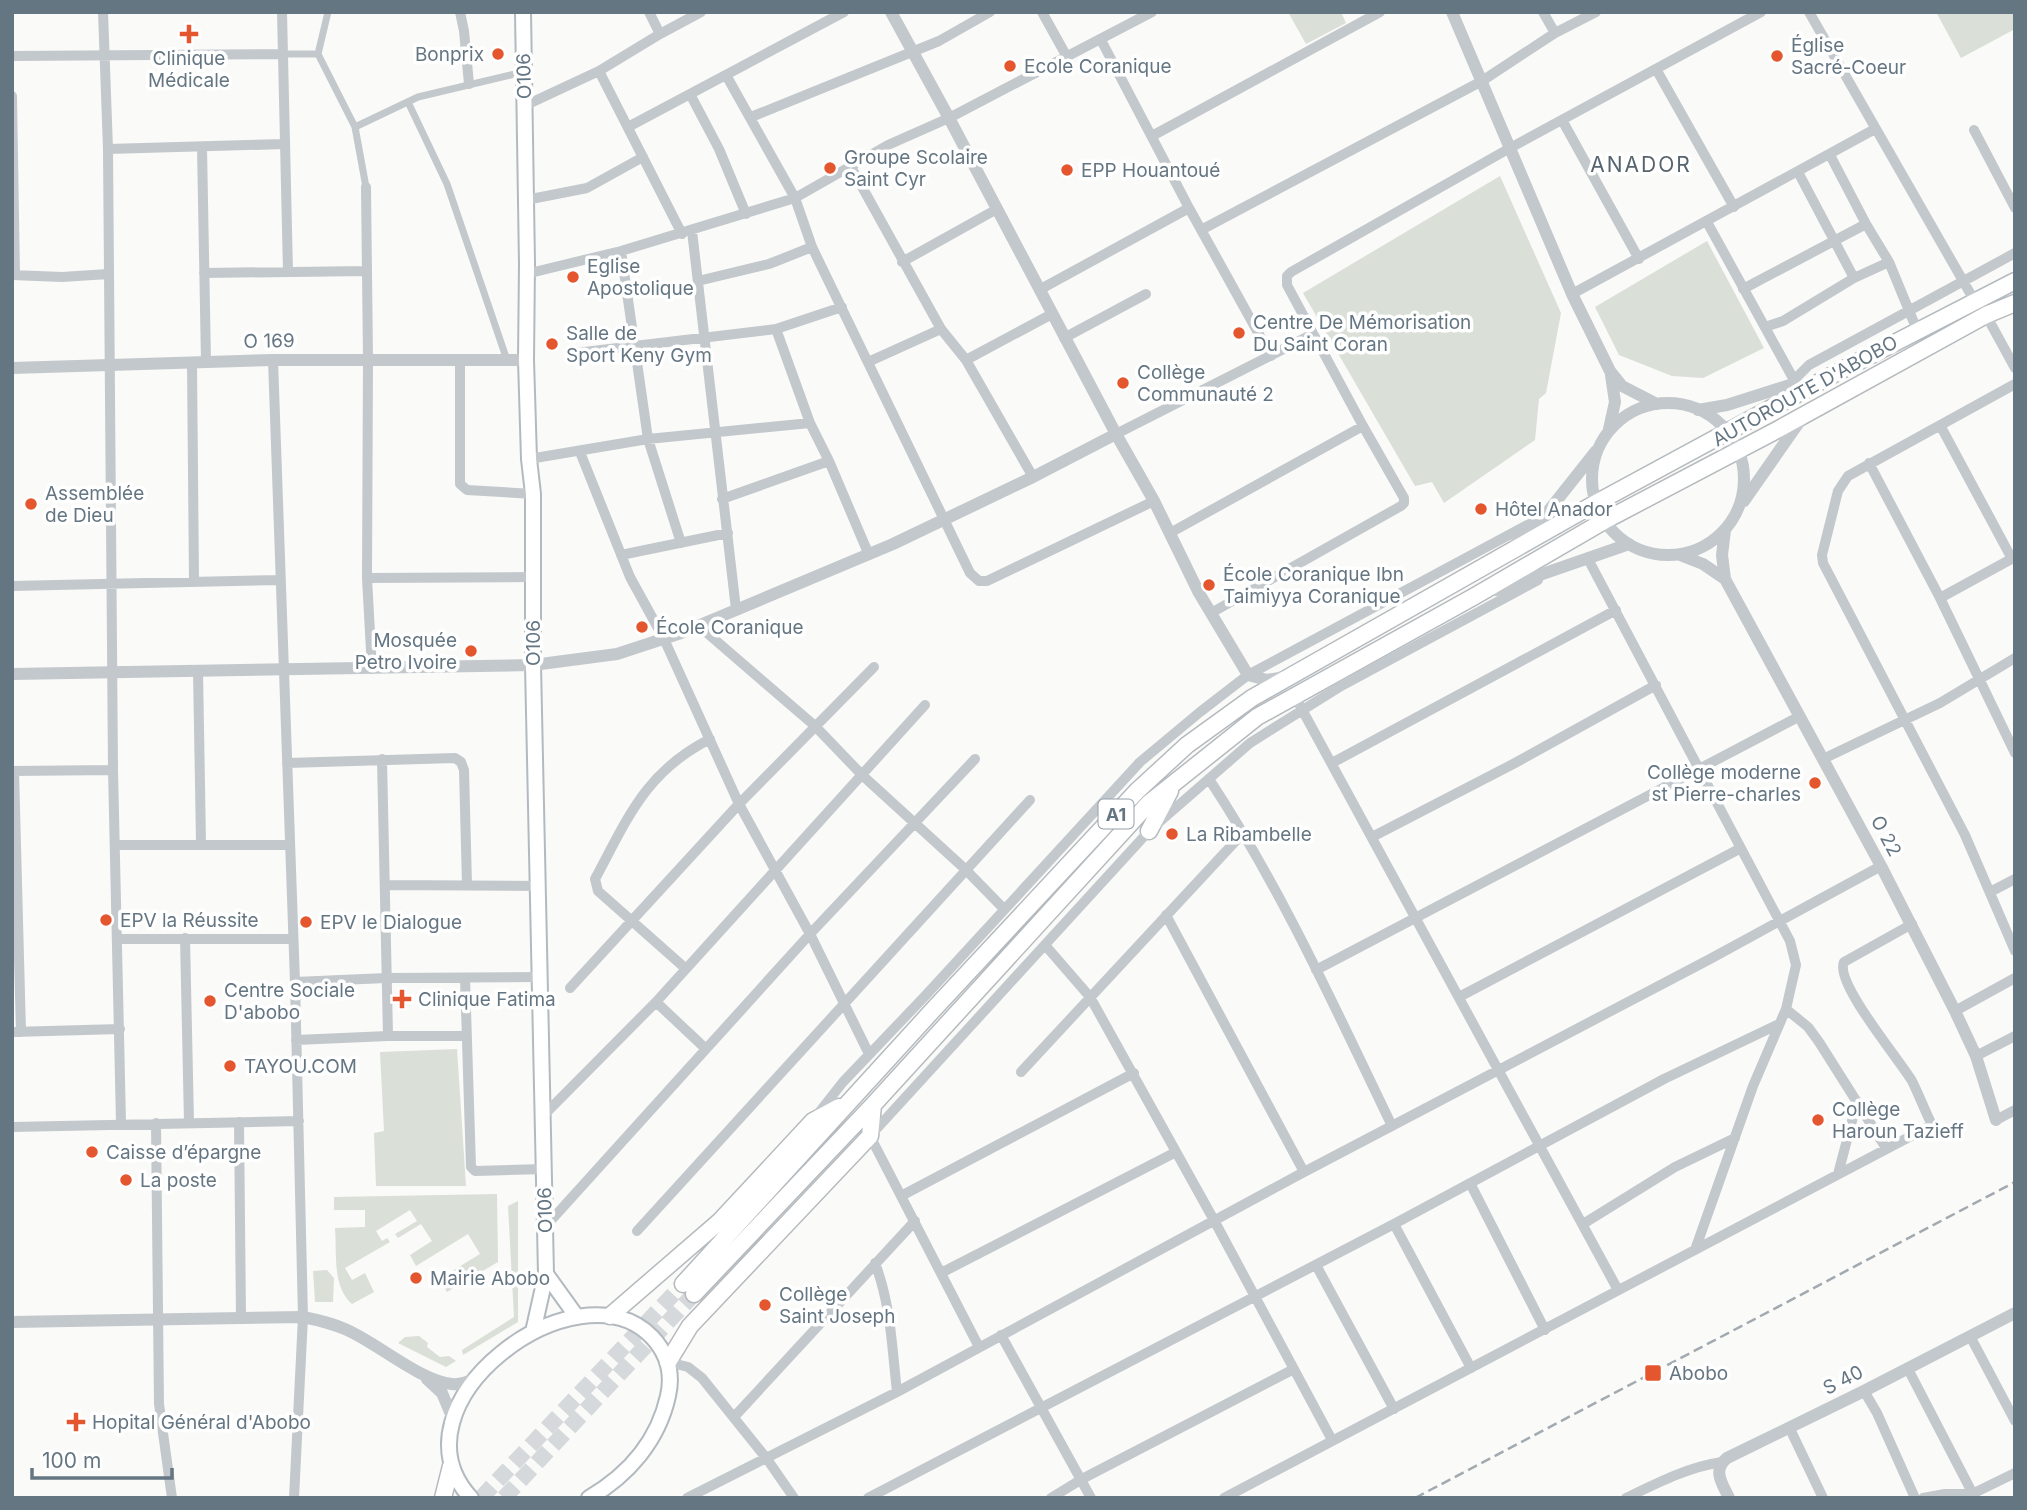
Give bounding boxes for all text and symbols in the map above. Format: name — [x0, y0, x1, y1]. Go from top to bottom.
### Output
marker: Clinique Médicale — [179, 24, 199, 44]
place label: Église Sacré-Coeur — [1791, 33, 1906, 79]
place label: Bonprix — [415, 43, 484, 66]
marker: Bonprix — [490, 46, 506, 62]
place label: Clinique Médicale — [148, 47, 230, 92]
marker: Église Sacré-Coeur — [1769, 48, 1785, 64]
street label: O106 — [512, 53, 536, 99]
place label: Ecole Coranique — [1024, 55, 1172, 78]
marker: Ecole Coranique — [1002, 58, 1018, 74]
place label: Groupe Scolaire Saint Cyr — [844, 146, 988, 191]
district label: ANADOR — [1590, 152, 1692, 177]
place label: EPP Houantoué — [1081, 159, 1220, 182]
marker: Groupe Scolaire Saint Cyr — [822, 160, 838, 176]
marker: EPP Houantoué — [1059, 162, 1075, 178]
place label: Eglise Apostolique — [587, 255, 694, 300]
marker: Eglise Apostolique — [565, 269, 581, 285]
place label: Centre De Mémorisation Du Saint Coran — [1253, 311, 1471, 356]
place label: Salle de Sport Keny Gym — [566, 322, 712, 367]
marker: Centre De Mémorisation Du Saint Coran — [1231, 325, 1247, 341]
street label: O 169 — [243, 329, 295, 353]
street label: AUTOROUTE D'ABOBO — [1708, 331, 1902, 451]
marker: Salle de Sport Keny Gym — [544, 336, 560, 352]
place label: Collège Communauté 2 — [1137, 361, 1274, 406]
marker: Collège Communauté 2 — [1115, 375, 1131, 391]
place label: Assemblée de Dieu — [45, 482, 144, 527]
marker: Assemblée de Dieu — [23, 496, 39, 512]
place label: Hôtel Anador — [1495, 498, 1613, 521]
marker: Hôtel Anador — [1473, 501, 1489, 517]
place label: École Coranique Ibn Taimiyya Coranique — [1223, 562, 1404, 608]
marker: École Coranique Ibn Taimiyya Coranique — [1201, 577, 1217, 593]
place label: École Coranique — [656, 615, 804, 639]
marker: École Coranique — [634, 619, 650, 635]
street label: O106 — [522, 620, 545, 666]
place label: Mosquée Petro Ivoire — [355, 629, 457, 674]
marker: Mosquée Petro Ivoire — [463, 643, 479, 659]
place label: Collège moderne st Pierre-charles — [1647, 761, 1801, 806]
marker: Collège moderne st Pierre-charles — [1807, 775, 1823, 791]
road number: A1 — [1098, 800, 1134, 828]
street label: O 22 — [1866, 812, 1906, 860]
place label: La Ribambelle — [1186, 823, 1312, 846]
marker: La Ribambelle — [1164, 826, 1180, 842]
place label: EPV la Réussite — [120, 909, 259, 932]
place label: EPV le Dialogue — [320, 911, 462, 934]
marker: EPV la Réussite — [98, 912, 114, 928]
marker: EPV le Dialogue — [298, 914, 314, 930]
place label: Centre Sociale D'abobo — [224, 979, 355, 1024]
place label: Clinique Fatima — [418, 988, 556, 1011]
marker: Clinique Fatima — [392, 989, 412, 1009]
marker: Centre Sociale D'abobo — [202, 993, 218, 1009]
place label: TAYOU.COM — [244, 1055, 357, 1078]
marker: TAYOU.COM — [222, 1058, 238, 1074]
place label: Collège Haroun Tazieff — [1832, 1098, 1964, 1143]
marker: Collège Haroun Tazieff — [1810, 1112, 1826, 1128]
place label: Caisse d’épargne — [106, 1141, 261, 1164]
marker: Caisse d’épargne — [84, 1144, 100, 1160]
place label: La poste — [140, 1169, 217, 1192]
marker: La poste — [118, 1172, 134, 1188]
street label: O106 — [533, 1187, 557, 1233]
place label: Mairie Abobo — [430, 1267, 550, 1290]
marker: Mairie Abobo — [408, 1270, 424, 1286]
place label: Collège Saint Joseph — [779, 1283, 895, 1328]
marker: Collège Saint Joseph — [757, 1297, 773, 1313]
street label: S 40 — [1819, 1360, 1867, 1400]
place label: Abobo — [1669, 1362, 1728, 1385]
marker: Abobo — [1643, 1363, 1663, 1383]
place label: Hopital Général d'Abobo — [92, 1411, 311, 1434]
marker: Hopital Général d'Abobo — [66, 1412, 86, 1432]
scale bar — [32, 1436, 172, 1480]
text: 100 m — [42, 1448, 101, 1473]

